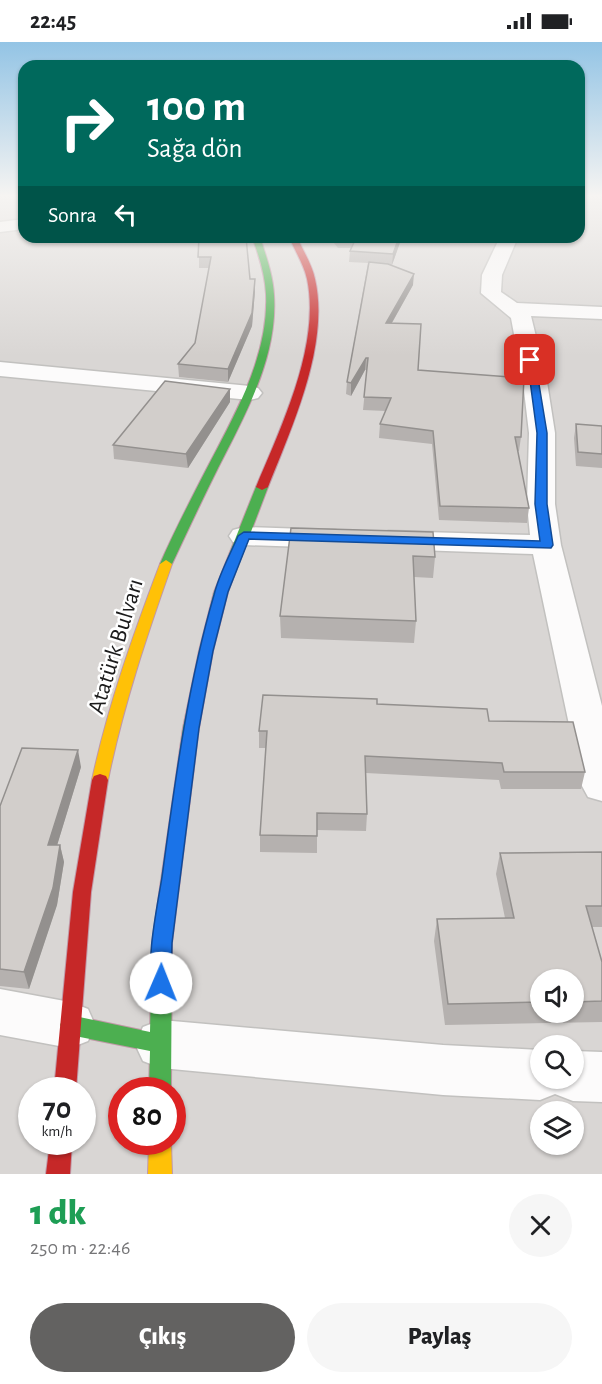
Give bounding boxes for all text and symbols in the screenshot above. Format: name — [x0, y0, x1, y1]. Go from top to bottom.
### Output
text: 22:45 — [30, 10, 76, 32]
icon: right — [48, 84, 126, 162]
text: 100 m — [147, 86, 246, 128]
text: Sağa dön — [147, 135, 242, 162]
icon: left — [109, 198, 142, 231]
text: Sonra — [48, 204, 97, 226]
pin — [504, 334, 555, 385]
icon: arrive — [513, 343, 546, 376]
street label: Atatürk Bulvarı — [84, 576, 148, 717]
position arrow — [129, 951, 193, 1015]
map controls — [530, 969, 584, 1155]
button: sound — [530, 969, 584, 1023]
button: search — [530, 1035, 584, 1089]
speed limit sign: 80 — [108, 1077, 186, 1155]
text: 70 — [43, 1094, 71, 1124]
button: layers — [530, 1101, 584, 1155]
text: km/h — [42, 1124, 72, 1139]
button: close — [509, 1194, 572, 1257]
text: 1 dk — [30, 1195, 86, 1231]
text: 250 m · 22:46 — [30, 1238, 130, 1258]
button: Çıkış — [30, 1303, 295, 1372]
button: Paylaş — [307, 1303, 572, 1372]

